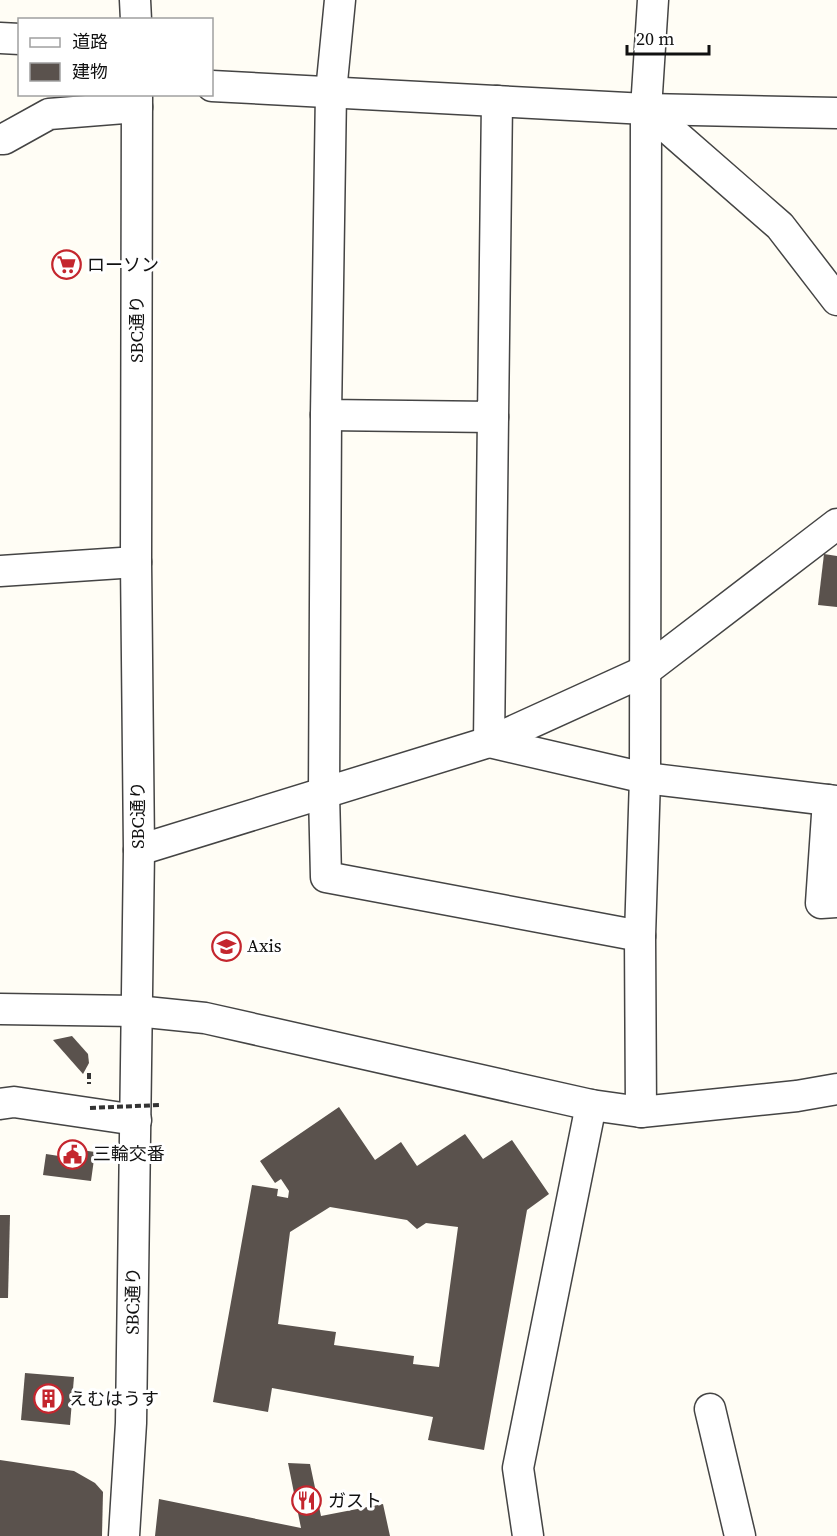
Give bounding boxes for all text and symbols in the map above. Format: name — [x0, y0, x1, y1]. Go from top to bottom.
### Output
legend — [18, 18, 213, 96]
scale bar — [627, 18, 710, 56]
text: 20 m — [636, 26, 674, 51]
text: 道路 — [72, 29, 108, 54]
text: 建物 — [72, 59, 108, 84]
supermarket icon: ローソン — [50, 249, 82, 281]
place label: ローソン — [87, 252, 159, 277]
street label: SBC通り — [124, 295, 149, 363]
street label: SBC通り — [125, 781, 150, 849]
school or university icon: Axis — [210, 930, 242, 962]
place label: Axis — [247, 933, 282, 958]
public building icon: 三輪交番 — [56, 1138, 88, 1170]
place label: 三輪交番 — [93, 1141, 165, 1166]
street label: SBC通り — [119, 1267, 146, 1335]
building icon: えむはうす — [32, 1383, 64, 1415]
place label: えむはうす — [69, 1386, 159, 1411]
restaurant icon: ガスト — [291, 1485, 323, 1517]
place label: ガスト — [328, 1488, 382, 1513]

